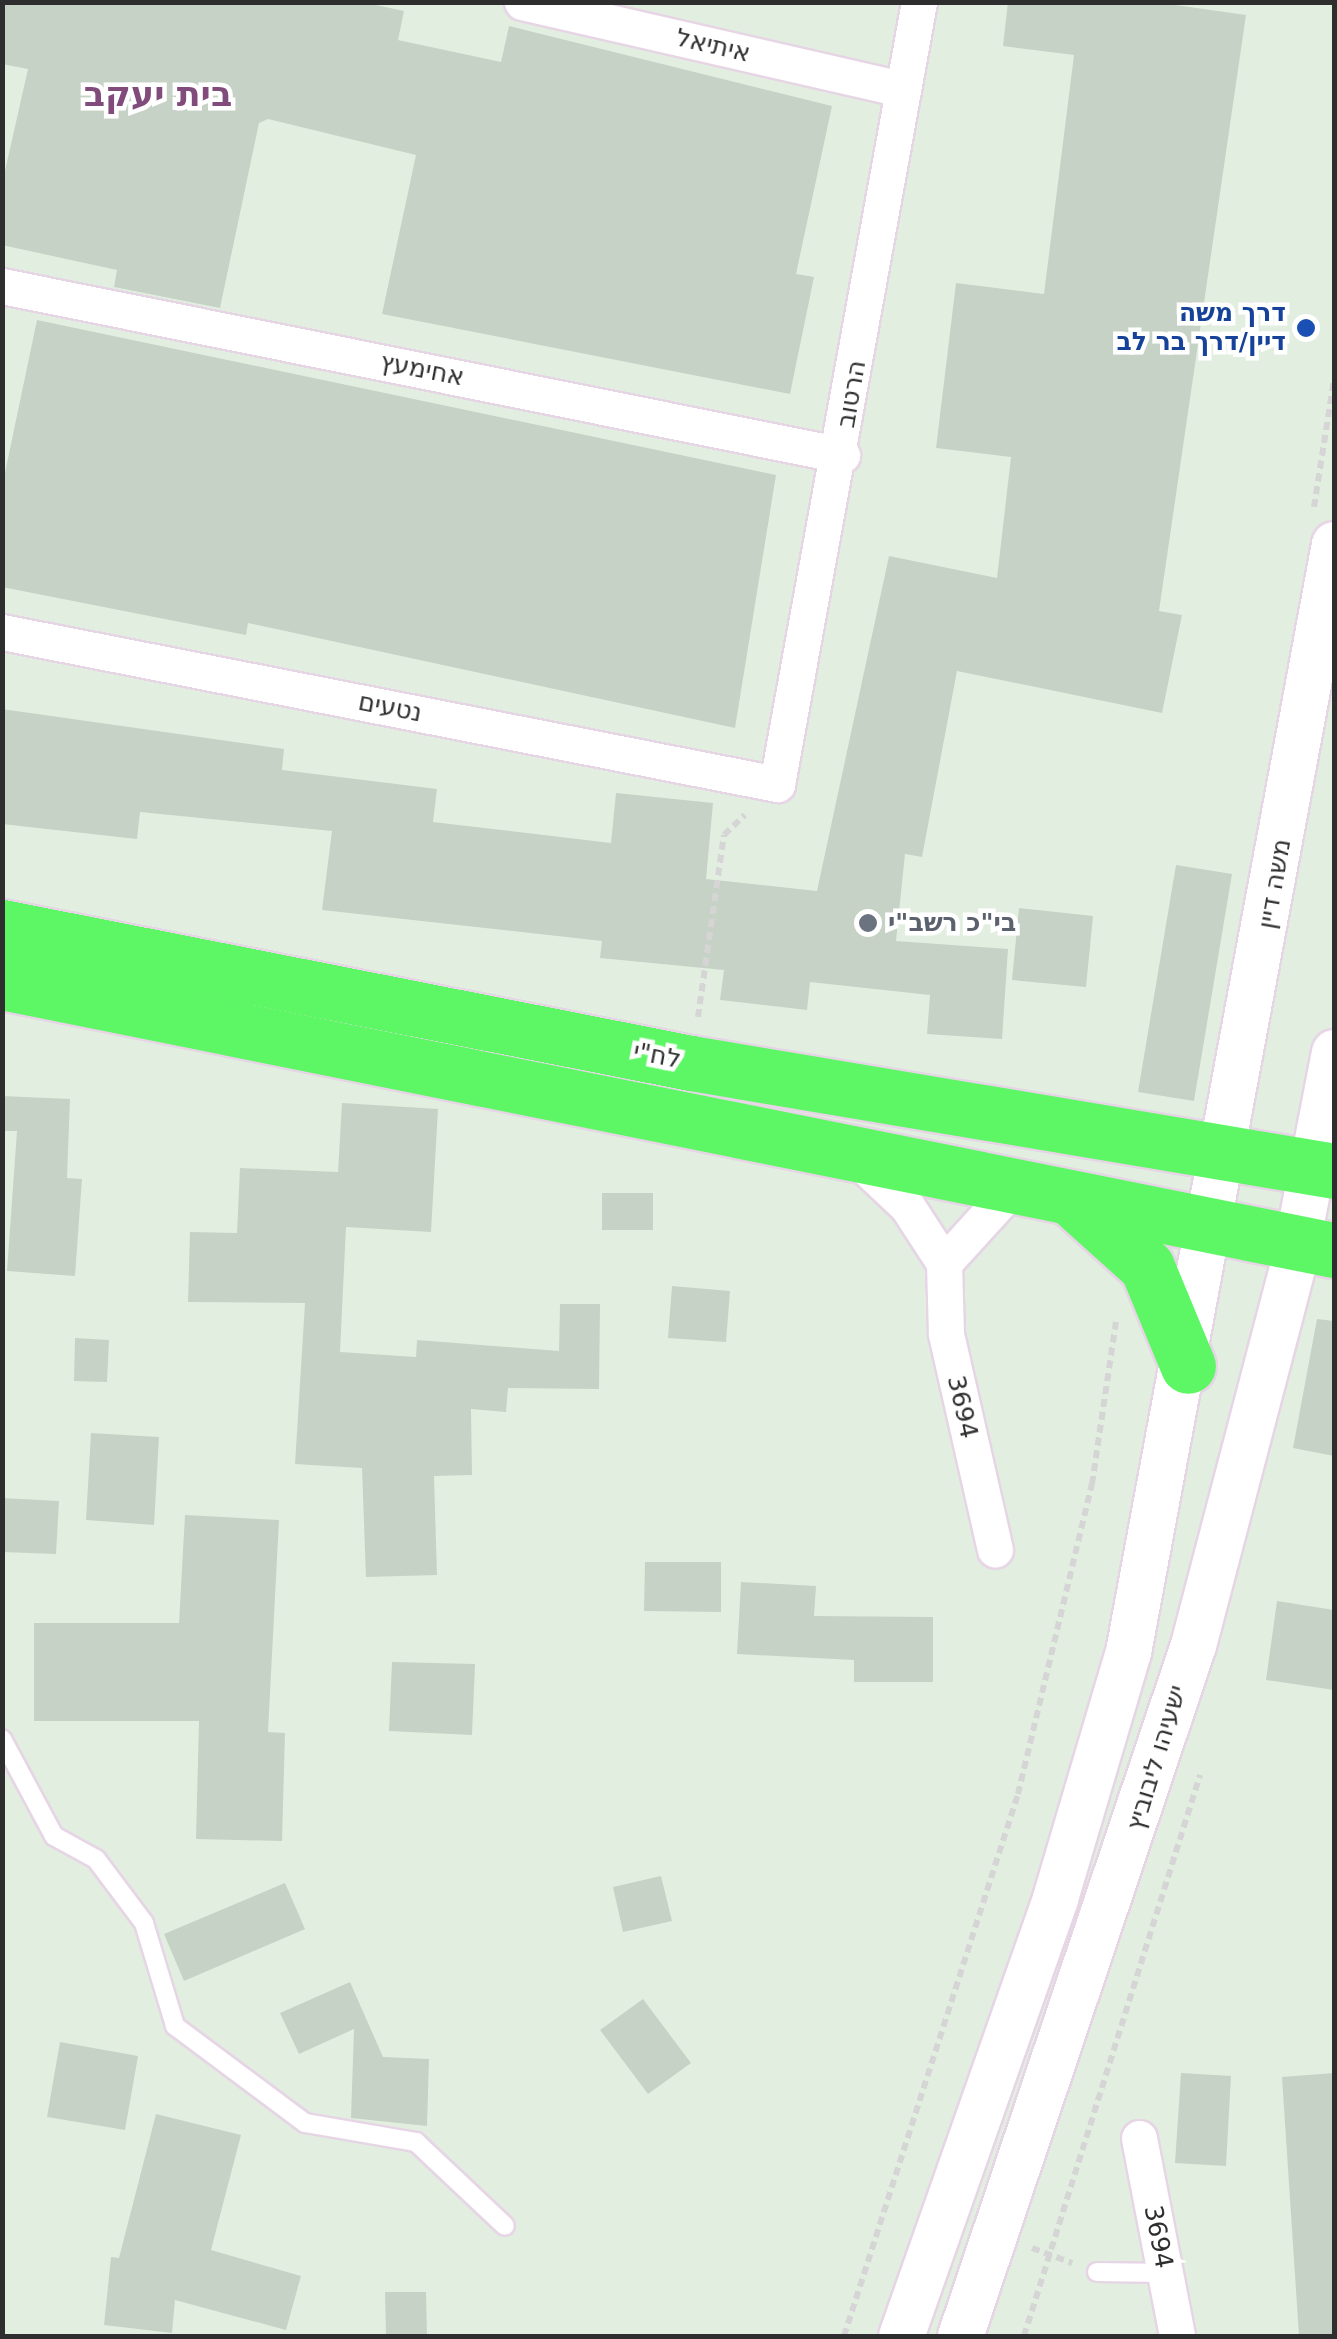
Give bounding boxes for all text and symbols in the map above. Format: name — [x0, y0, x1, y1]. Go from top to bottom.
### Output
street label: איתיאל — [673, 23, 753, 69]
district label: בית יעקב — [84, 73, 232, 115]
place label: דרך משה דיין/דרך בר לב — [1117, 299, 1286, 358]
marker: דרך משה דיין/דרך בר לב — [1295, 317, 1317, 339]
street label: אחימעץ — [378, 347, 466, 393]
street label: הרטוב — [831, 358, 873, 430]
street label: נטעים — [356, 687, 424, 729]
street label: משה דיין — [1252, 837, 1298, 931]
place label: בי"כ רשב"י — [888, 908, 1016, 938]
marker: בי"כ רשב"י — [857, 912, 879, 934]
street label: לח"י — [631, 1037, 683, 1075]
street label: 3694 — [940, 1373, 984, 1441]
street label: ישעיהו ליבוביץ — [1121, 1682, 1193, 1834]
street label: 3694 — [1137, 2203, 1179, 2271]

